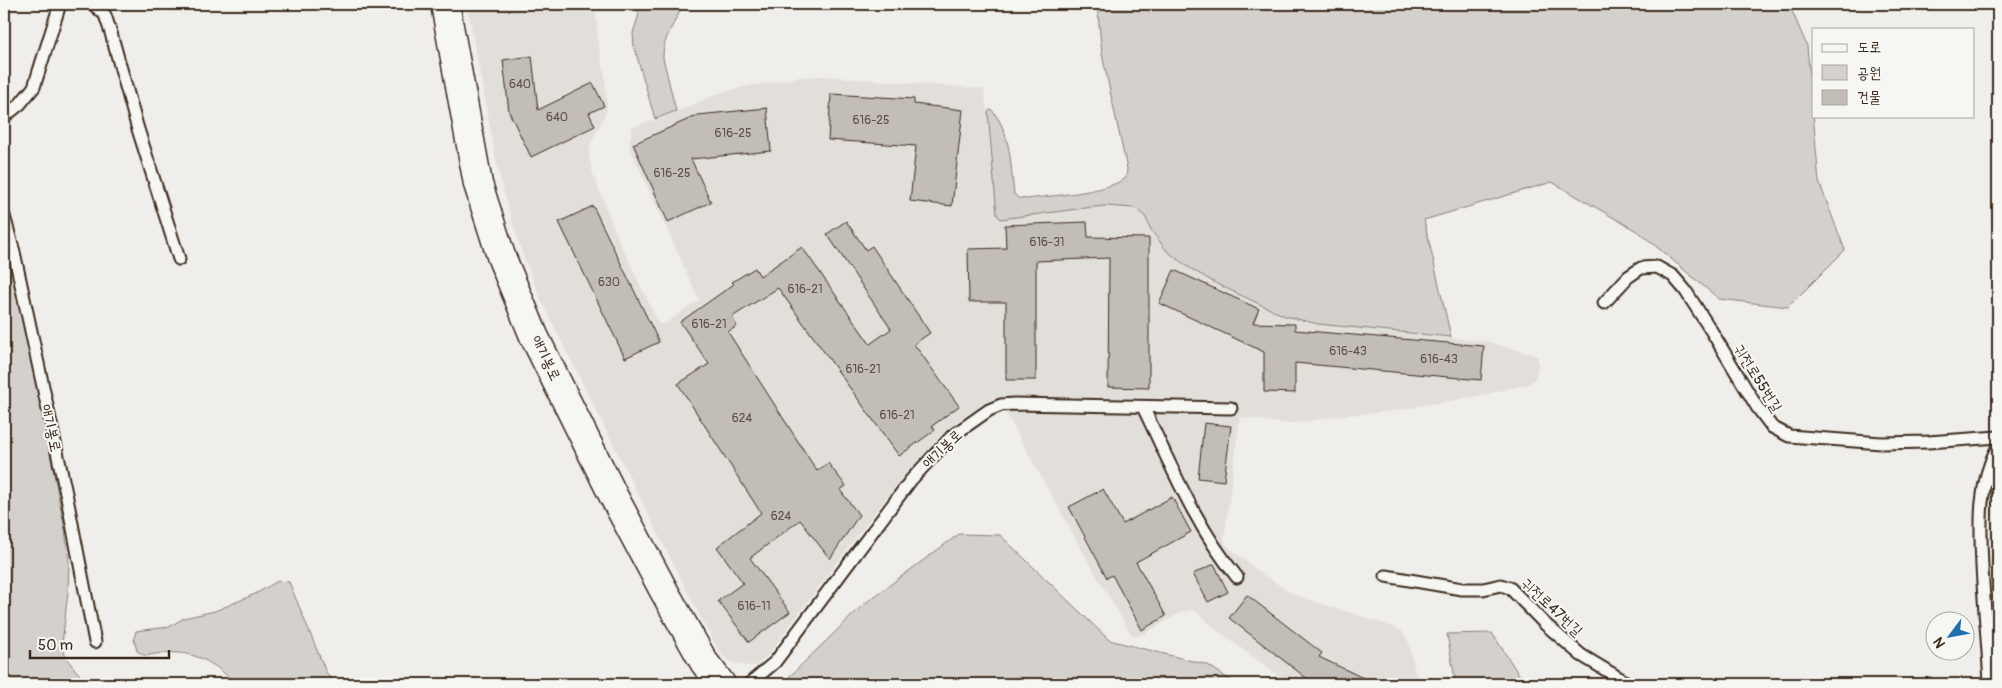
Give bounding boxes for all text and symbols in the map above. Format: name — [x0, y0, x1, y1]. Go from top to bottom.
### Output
legend — [1812, 28, 1974, 118]
text: 도로 — [1857, 38, 1881, 57]
text: 공원 — [1857, 64, 1881, 83]
house number: 640 — [509, 77, 531, 92]
text: 건물 — [1857, 88, 1881, 107]
house number: 640 — [546, 110, 568, 125]
house number: 616-25 — [853, 113, 889, 128]
house number: 616-25 — [715, 126, 751, 141]
house number: 616-25 — [654, 166, 690, 181]
house number: 616-31 — [1029, 235, 1065, 250]
house number: 630 — [598, 275, 620, 290]
house number: 616-21 — [787, 282, 823, 297]
house number: 616-21 — [691, 317, 727, 332]
street label: 애기봉로 — [526, 332, 565, 384]
street label: 귀전로55번길 — [1729, 341, 1786, 416]
house number: 616-43 — [1329, 344, 1367, 359]
house number: 616-43 — [1420, 352, 1458, 367]
house number: 616-21 — [845, 362, 881, 377]
street label: 애기봉로 — [36, 402, 65, 454]
house number: 616-21 — [879, 408, 915, 423]
house number: 624 — [732, 411, 752, 426]
street label: 애기봉로 — [918, 426, 966, 473]
house number: 624 — [771, 509, 791, 524]
street label: 귀전로47번길 — [1517, 574, 1586, 641]
house number: 616-11 — [737, 599, 771, 614]
north arrow — [1924, 610, 1974, 660]
scale bar — [30, 628, 169, 660]
text: N — [1930, 634, 1949, 651]
text: 50 m — [38, 636, 73, 655]

